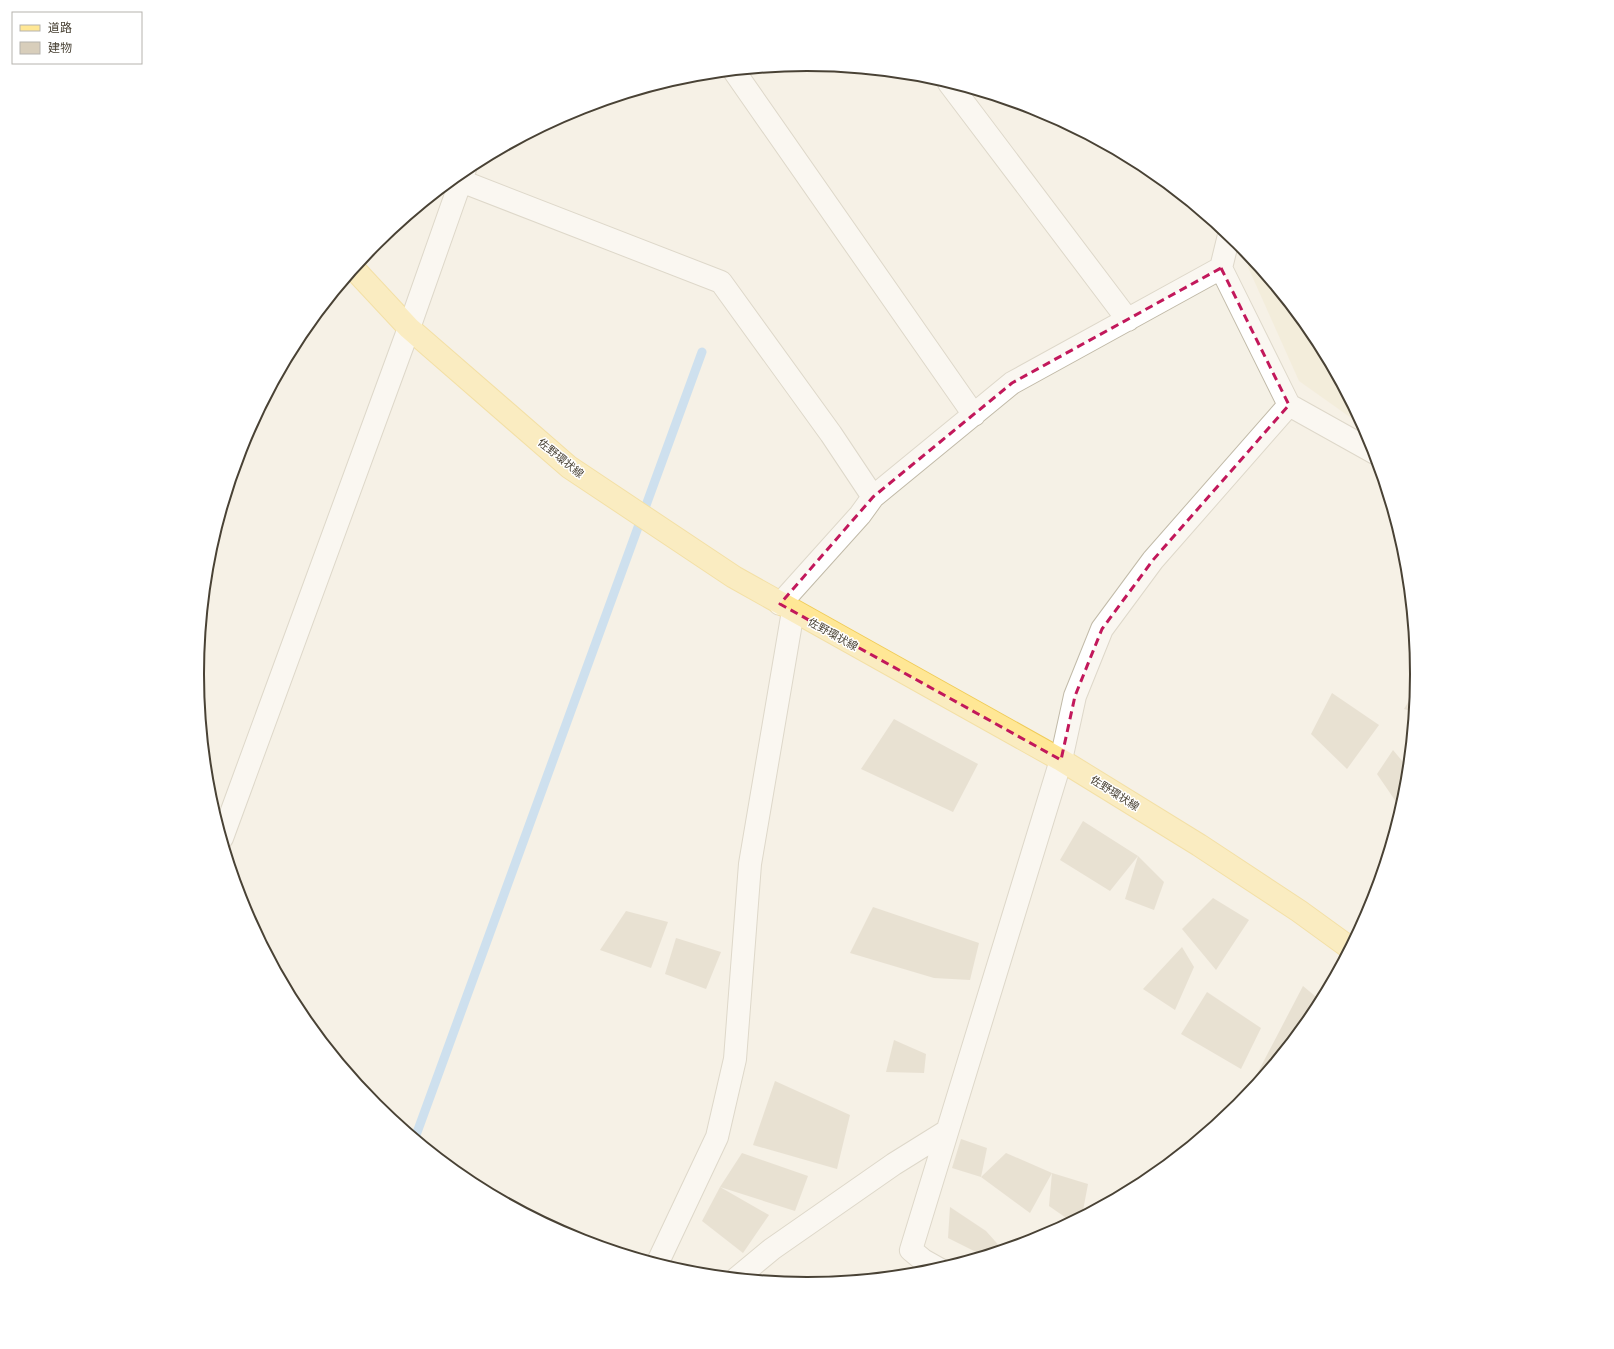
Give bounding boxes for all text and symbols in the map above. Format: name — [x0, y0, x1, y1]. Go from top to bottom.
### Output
legend — [12, 12, 142, 64]
text: 道路 — [48, 18, 72, 37]
text: 建物 — [48, 38, 72, 57]
street label: 佐野環状線 — [535, 434, 587, 482]
street label: 佐野環状線 — [805, 614, 861, 654]
street label: 佐野環状線 — [1087, 772, 1143, 814]

